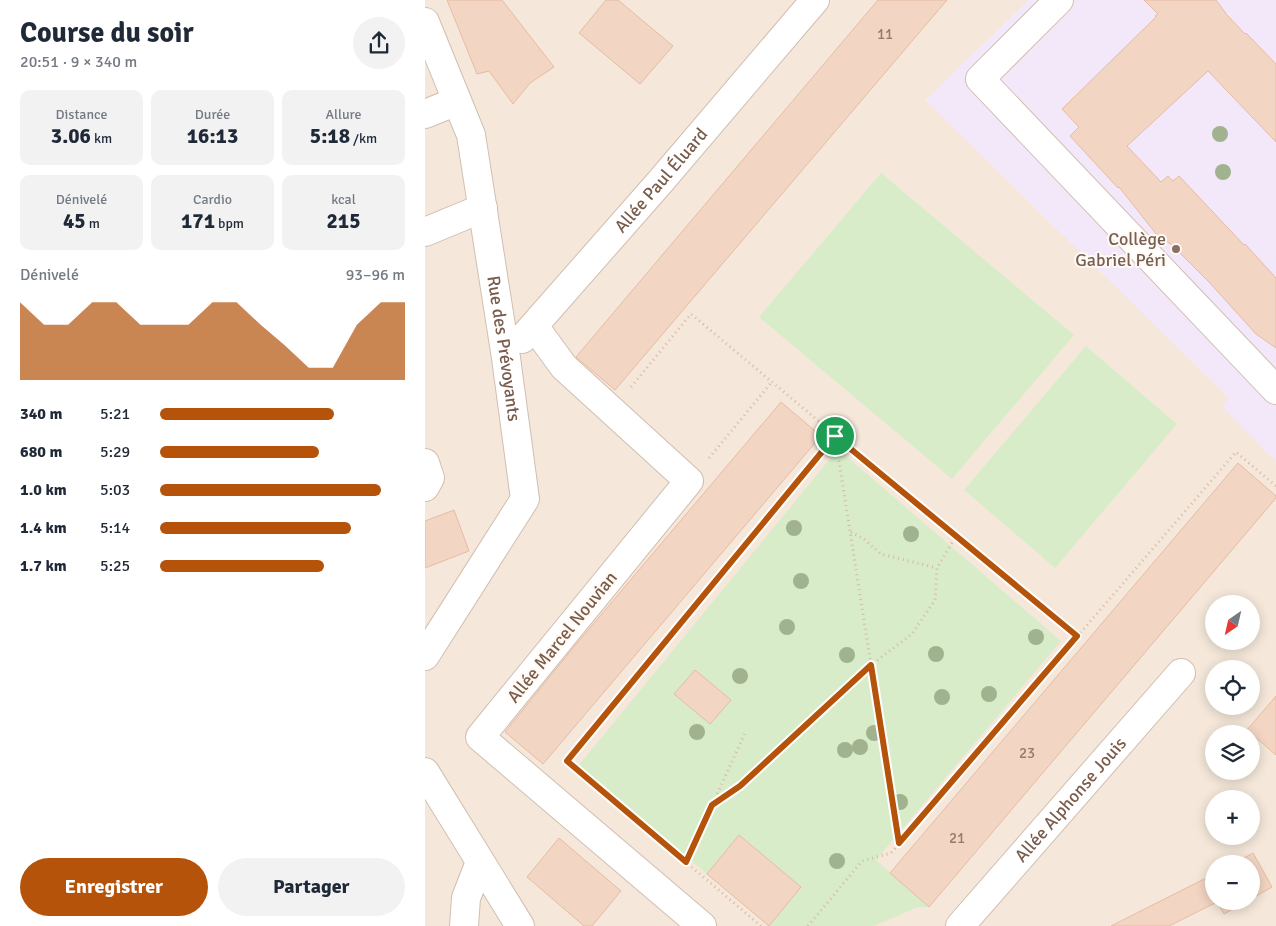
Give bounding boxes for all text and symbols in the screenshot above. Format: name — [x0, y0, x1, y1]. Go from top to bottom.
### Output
text: Course du soir — [20, 16, 194, 50]
button: share — [353, 17, 405, 69]
house number: 11 — [877, 25, 893, 43]
text: 20:51 · 9 × 340 m — [20, 52, 137, 72]
text: Distance — [55, 106, 108, 123]
text: Durée — [195, 106, 230, 123]
text: Allure — [326, 106, 361, 123]
text: 3.06 — [51, 123, 91, 149]
text: 16:13 — [187, 123, 238, 149]
text: 5:18 — [310, 123, 350, 149]
street label: Allée Paul Éluard — [610, 123, 712, 237]
text: km — [91, 130, 112, 147]
text: /km — [350, 130, 377, 147]
text: Dénivelé — [56, 191, 107, 208]
text: Cardio — [193, 191, 232, 208]
text: kcal — [331, 191, 356, 208]
text: 45 — [63, 208, 86, 234]
text: 171 — [181, 208, 215, 234]
text: 215 — [326, 208, 361, 234]
text: m — [86, 215, 100, 232]
text: bpm — [215, 215, 244, 232]
place label: Collège Gabriel Péri — [1075, 228, 1166, 271]
marker: Collège Gabriel Péri — [1170, 243, 1182, 255]
text: Dénivelé — [20, 265, 79, 285]
text: 93–96 m — [346, 265, 405, 285]
street label: Rue des Prévoyants — [482, 274, 525, 423]
text: 340 m — [20, 404, 62, 424]
text: 5:21 — [100, 404, 130, 424]
pin — [814, 415, 856, 457]
icon: arrive — [821, 422, 849, 450]
text: 680 m — [20, 442, 62, 462]
text: 5:29 — [100, 442, 130, 462]
text: 1.0 km — [20, 480, 67, 500]
text: 5:03 — [100, 480, 130, 500]
text: 1.4 km — [20, 518, 67, 538]
text: 5:14 — [100, 518, 130, 538]
text: 1.7 km — [20, 556, 67, 576]
text: 5:25 — [100, 556, 130, 576]
street label: Allée Marcel Nouvian — [502, 567, 622, 707]
north arrow — [1205, 595, 1260, 650]
map controls — [1205, 595, 1260, 910]
button: locate — [1205, 660, 1260, 715]
button: layers — [1205, 725, 1260, 780]
street label: Allée Alphonse Jouis — [1010, 732, 1131, 866]
house number: 23 — [1019, 744, 1035, 762]
button: + — [1205, 790, 1260, 845]
house number: 21 — [949, 829, 965, 847]
button: − — [1205, 855, 1260, 910]
button: Enregistrer — [20, 858, 208, 916]
button: Partager — [218, 858, 405, 916]

